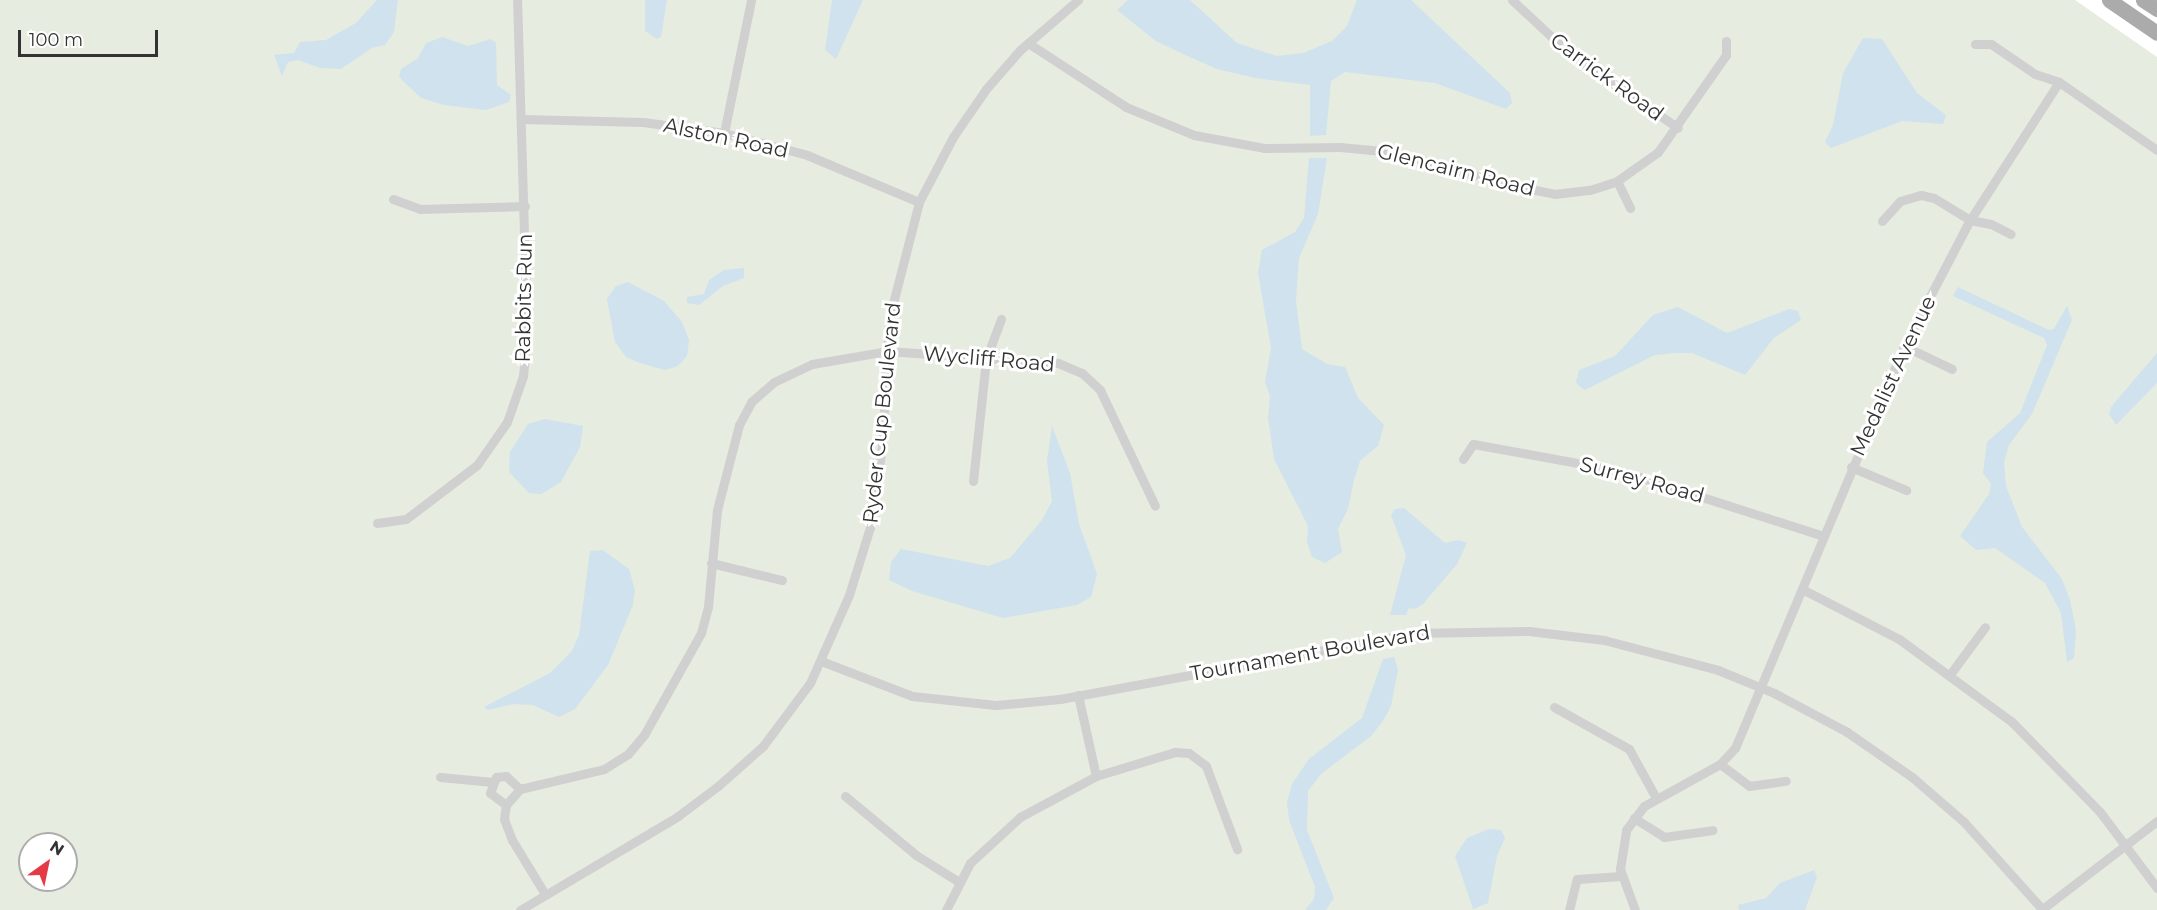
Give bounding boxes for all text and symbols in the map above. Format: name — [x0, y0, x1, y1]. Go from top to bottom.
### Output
scale bar — [21, 18, 160, 56]
street label: Carrick Road — [1545, 27, 1669, 127]
text: 100 m — [29, 29, 83, 51]
street label: Alston Road — [661, 112, 791, 164]
street label: Glencairn Road — [1375, 138, 1537, 202]
street label: Rabbits Run — [510, 233, 538, 363]
street label: Medalist Avenue — [1845, 292, 1941, 460]
street label: Ryder Cup Boulevard — [858, 301, 906, 525]
street label: Wycliff Road — [922, 341, 1056, 377]
street label: Surrey Road — [1577, 451, 1707, 509]
street label: Tournament Boulevard — [1188, 619, 1432, 687]
north arrow — [18, 832, 78, 892]
text: N — [46, 837, 68, 860]

